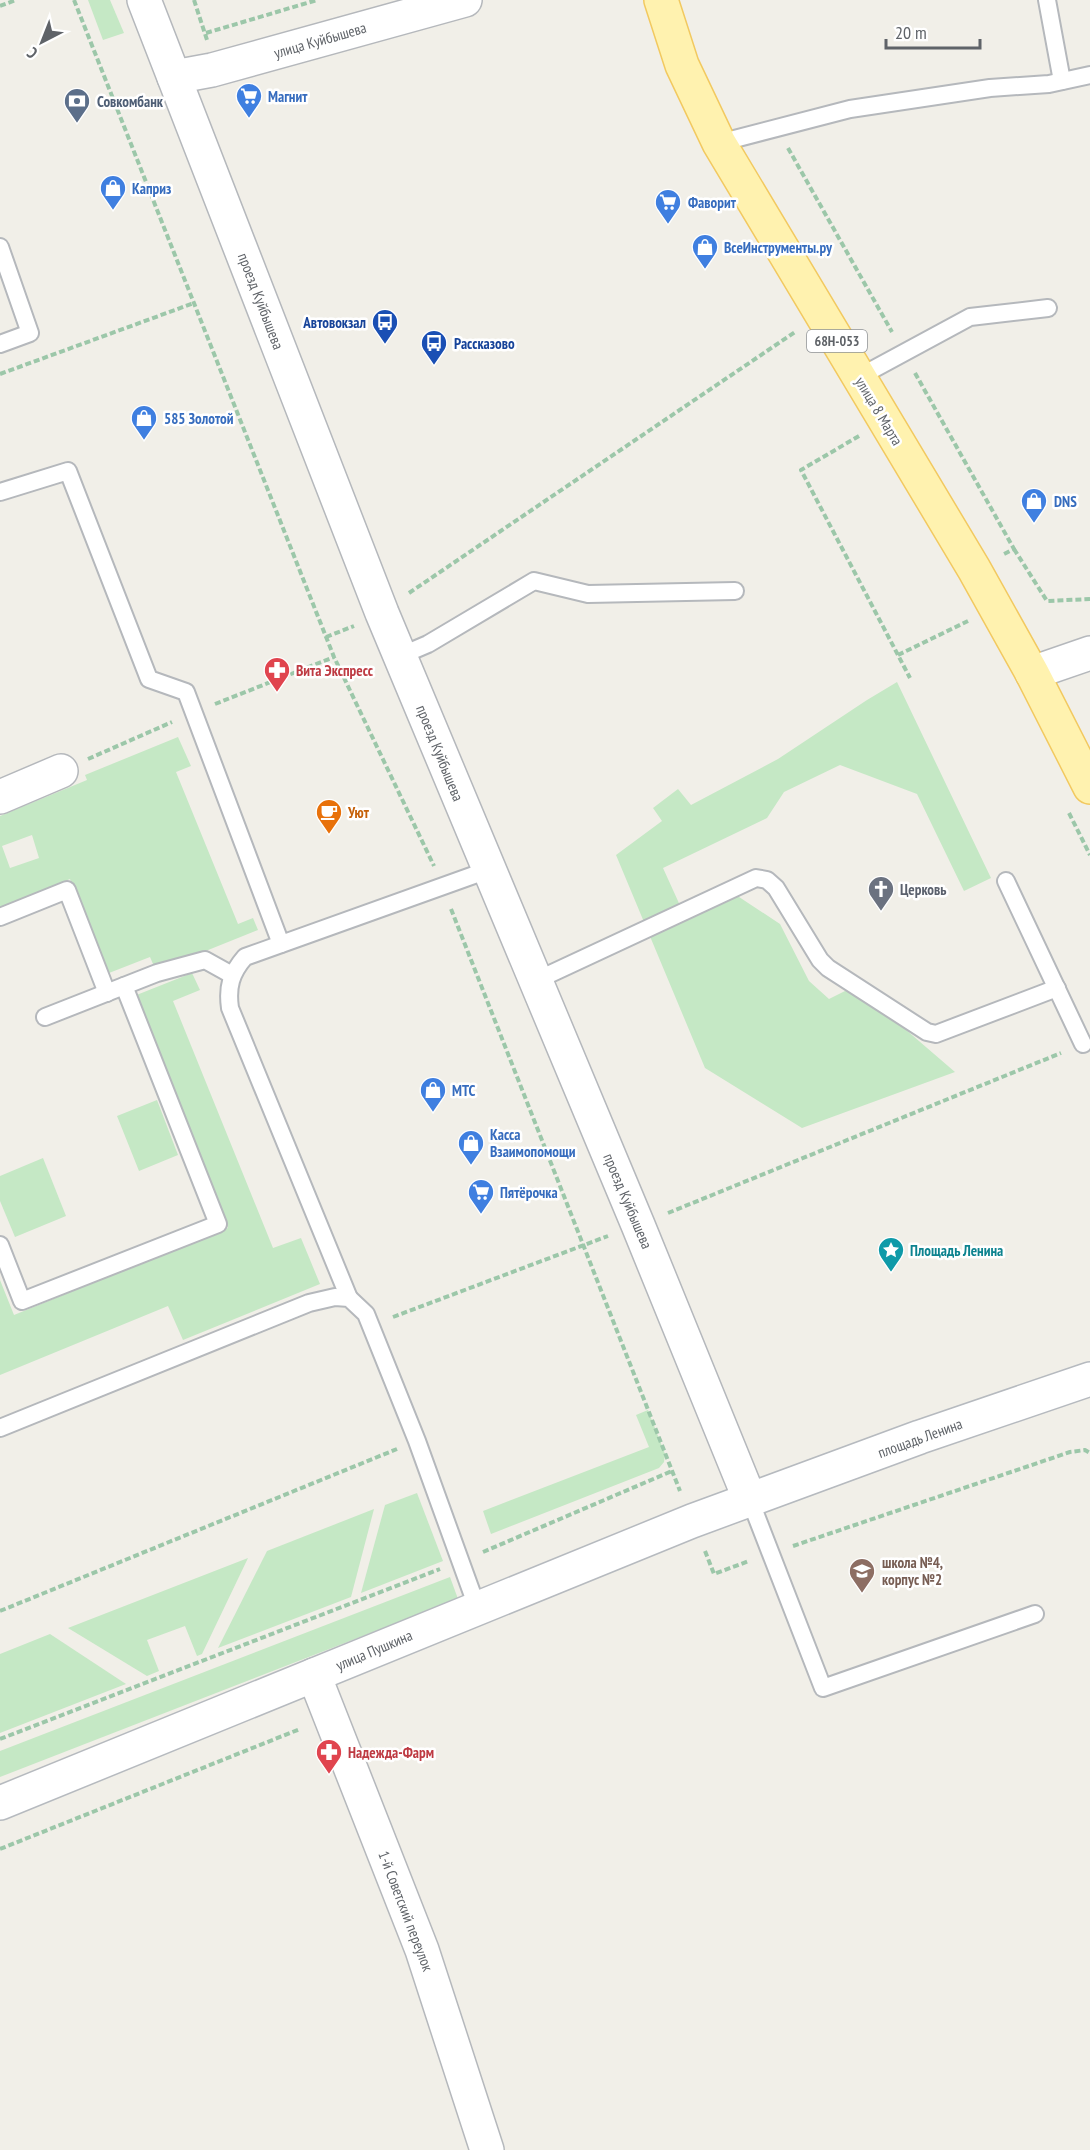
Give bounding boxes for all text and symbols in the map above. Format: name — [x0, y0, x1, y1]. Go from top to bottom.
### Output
north arrow — [12, 12, 72, 72]
scale bar — [886, 12, 980, 50]
street label: улица Куйбышева — [272, 18, 368, 62]
text: 20 m — [895, 21, 927, 44]
text: С — [22, 43, 41, 63]
supermarket icon: Магнит — [234, 81, 264, 119]
bank icon: Совкомбанк — [62, 86, 92, 124]
place label: Магнит — [268, 87, 308, 106]
place label: Совкомбанк — [97, 92, 164, 111]
shop icon: Каприз — [98, 173, 128, 211]
place label: Каприз — [132, 179, 171, 198]
supermarket icon: Фаворит — [653, 187, 683, 225]
place label: Фаворит — [688, 193, 737, 212]
shop icon: ВсеИнструменты.ру — [690, 232, 720, 270]
place label: ВсеИнструменты.ру — [724, 238, 833, 257]
street label: проезд Куйбышева — [234, 250, 288, 352]
bus stop icon: Автовокзал — [370, 307, 400, 345]
place label: Автовокзал — [302, 313, 366, 332]
bus stop icon: Рассказово — [419, 328, 449, 366]
road number: 68Н-053 — [807, 330, 867, 352]
place label: Рассказово — [454, 334, 515, 353]
street label: улица 8 Марта — [851, 373, 907, 449]
shop icon: 585 Золотой — [129, 403, 159, 441]
place label: 585 Золотой — [164, 409, 234, 428]
shop icon: DNS — [1019, 486, 1049, 524]
place label: DNS — [1054, 492, 1077, 511]
pharmacy icon: Вита Экспресс — [262, 655, 292, 693]
place label: Вита Экспресс — [296, 661, 374, 680]
street label: проезд Куйбышева — [412, 702, 468, 804]
cafe icon: Уют — [314, 797, 344, 835]
place label: Уют — [347, 803, 370, 822]
church icon: Церковь — [866, 874, 896, 912]
place label: Церковь — [900, 880, 946, 899]
shop icon: МТС — [418, 1075, 448, 1113]
place label: МТС — [452, 1081, 476, 1100]
place label: Касса Взаимопомощи — [490, 1125, 576, 1161]
shop icon: Касса Взаимопомощи — [456, 1128, 486, 1166]
street label: проезд Куйбышева — [599, 1150, 657, 1252]
supermarket icon: Пятёрочка — [466, 1177, 496, 1215]
place label: Пятёрочка — [500, 1183, 558, 1202]
place icon: Площадь Ленина — [876, 1235, 906, 1273]
place label: Площадь Ленина — [910, 1241, 1003, 1260]
street label: площадь Ленина — [875, 1414, 965, 1462]
place label: школа №4, корпус №2 — [882, 1553, 943, 1589]
school or university icon: школа №4, корпус №2 — [847, 1556, 877, 1594]
street label: улица Пушкина — [333, 1625, 415, 1675]
pharmacy icon: Надежда-Фарм — [314, 1737, 344, 1775]
place label: Надежда-Фарм — [348, 1743, 434, 1762]
street label: 1-й Советский переулок — [374, 1848, 438, 1974]

